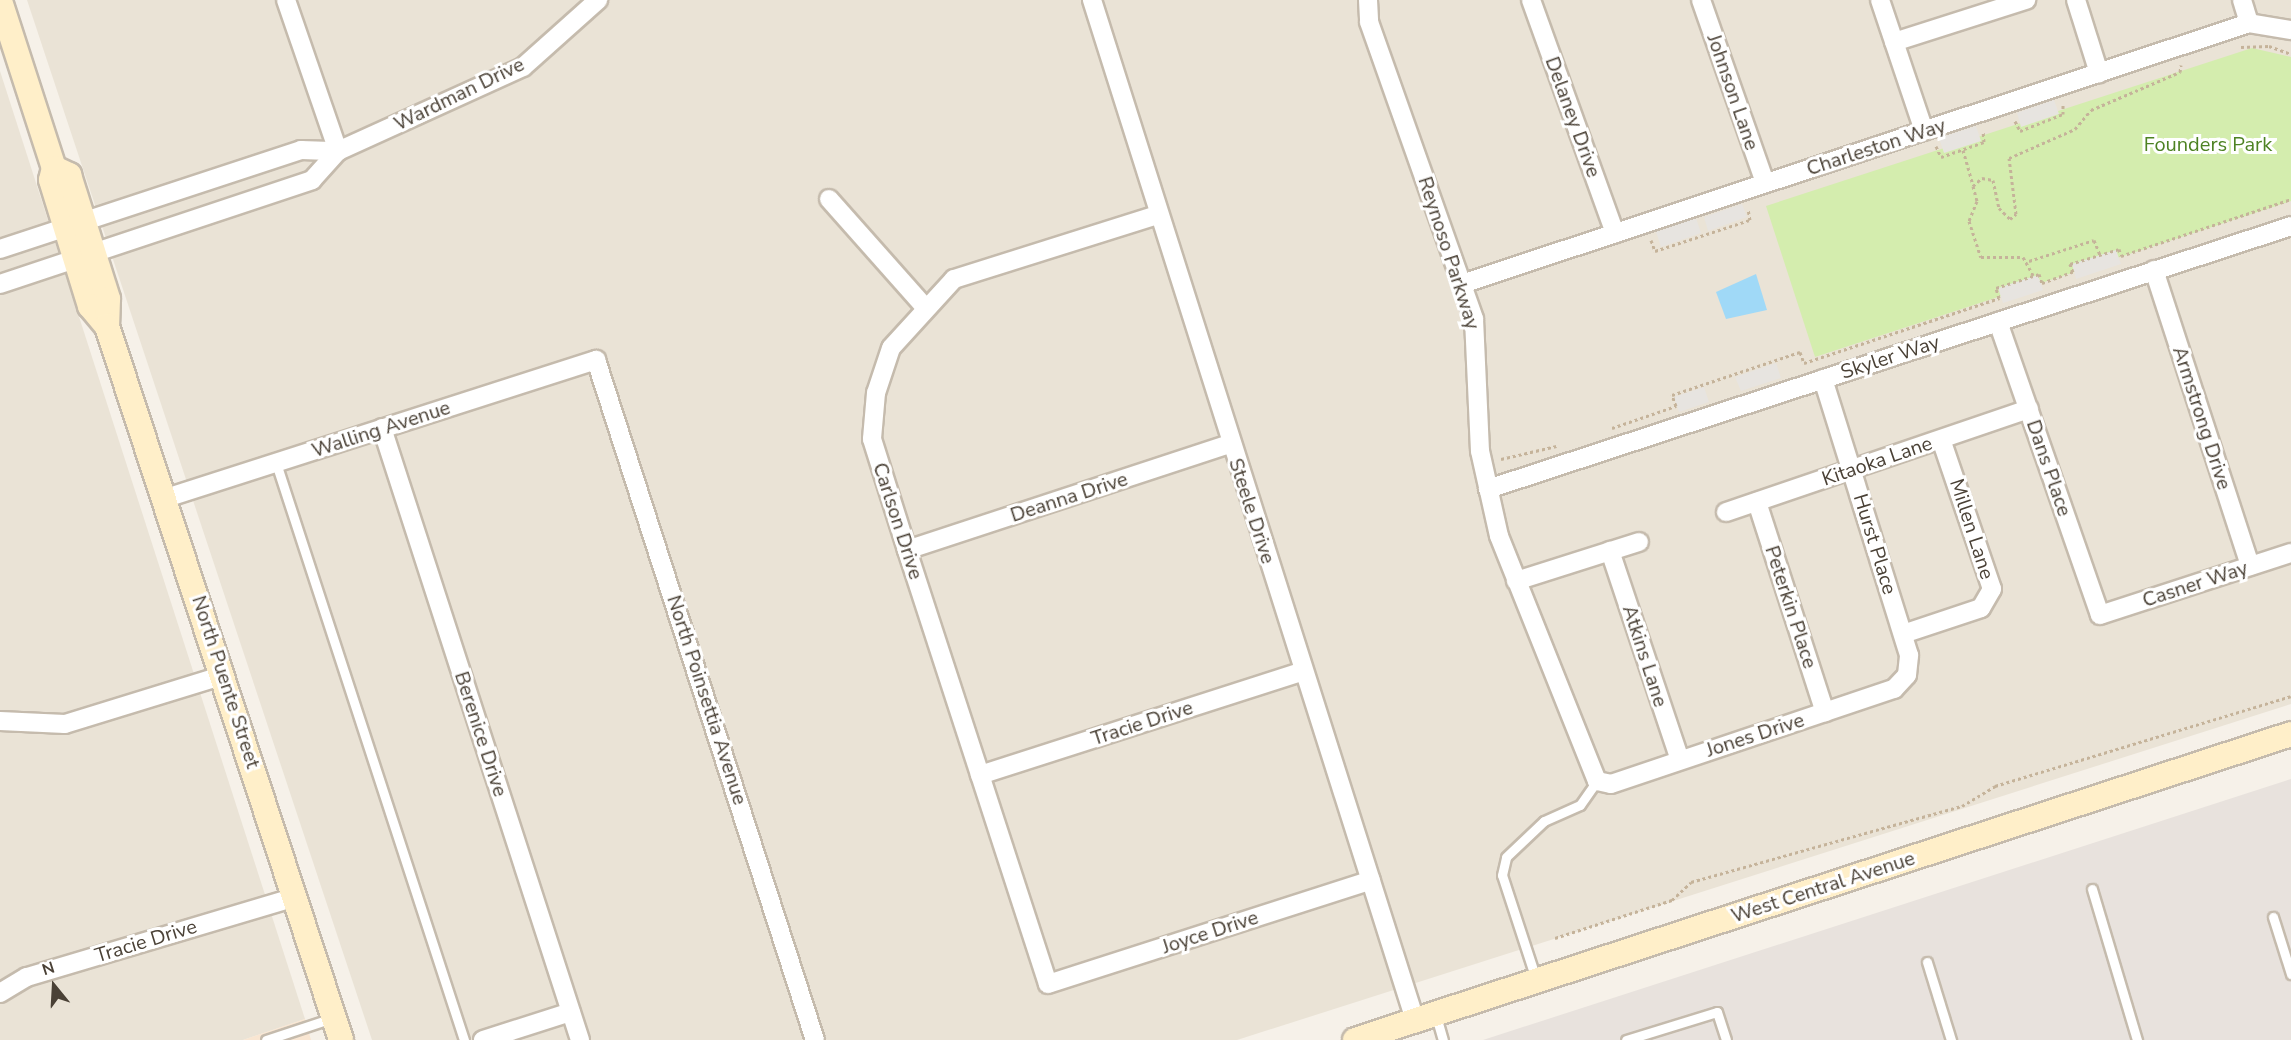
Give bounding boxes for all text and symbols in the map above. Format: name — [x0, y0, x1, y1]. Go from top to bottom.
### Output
street label: Johnson Lane — [1702, 31, 1764, 153]
street label: Wardman Drive — [390, 52, 528, 136]
street label: Delaney Drive — [1540, 53, 1606, 181]
street label: Charleston Way — [1803, 113, 1949, 181]
park label: Founders Park — [2144, 132, 2272, 156]
street label: Reynoso Parkway — [1413, 174, 1485, 332]
street label: Skyler Way — [1837, 330, 1943, 384]
street label: Armstrong Drive — [2168, 343, 2236, 493]
street label: Walling Avenue — [309, 395, 453, 463]
street label: Dans Place — [2021, 417, 2077, 519]
street label: Kitaoka Lane — [1819, 431, 1935, 491]
street label: Steele Drive — [1224, 455, 1280, 567]
street label: Carlson Drive — [868, 460, 928, 582]
street label: Deanna Drive — [1007, 467, 1131, 527]
street label: Millen Lane — [1945, 476, 1999, 582]
street label: Hurst Place — [1848, 491, 1902, 597]
street label: Peterkin Place — [1760, 543, 1822, 671]
street label: Casner Way — [2139, 556, 2251, 612]
street label: North Poinsettia Avenue — [662, 592, 752, 808]
street label: North Puente Street — [187, 593, 265, 771]
street label: Atkins Lane — [1617, 602, 1673, 710]
street label: Berenice Drive — [449, 668, 513, 800]
street label: Tracie Drive — [1088, 695, 1196, 751]
street label: Jones Drive — [1703, 708, 1807, 762]
street label: West Central Avenue — [1728, 846, 1918, 928]
street label: Joyce Drive — [1159, 905, 1261, 959]
street label: Tracie Drive — [92, 914, 200, 968]
north arrow — [24, 956, 84, 1016]
text: N — [39, 957, 58, 981]

